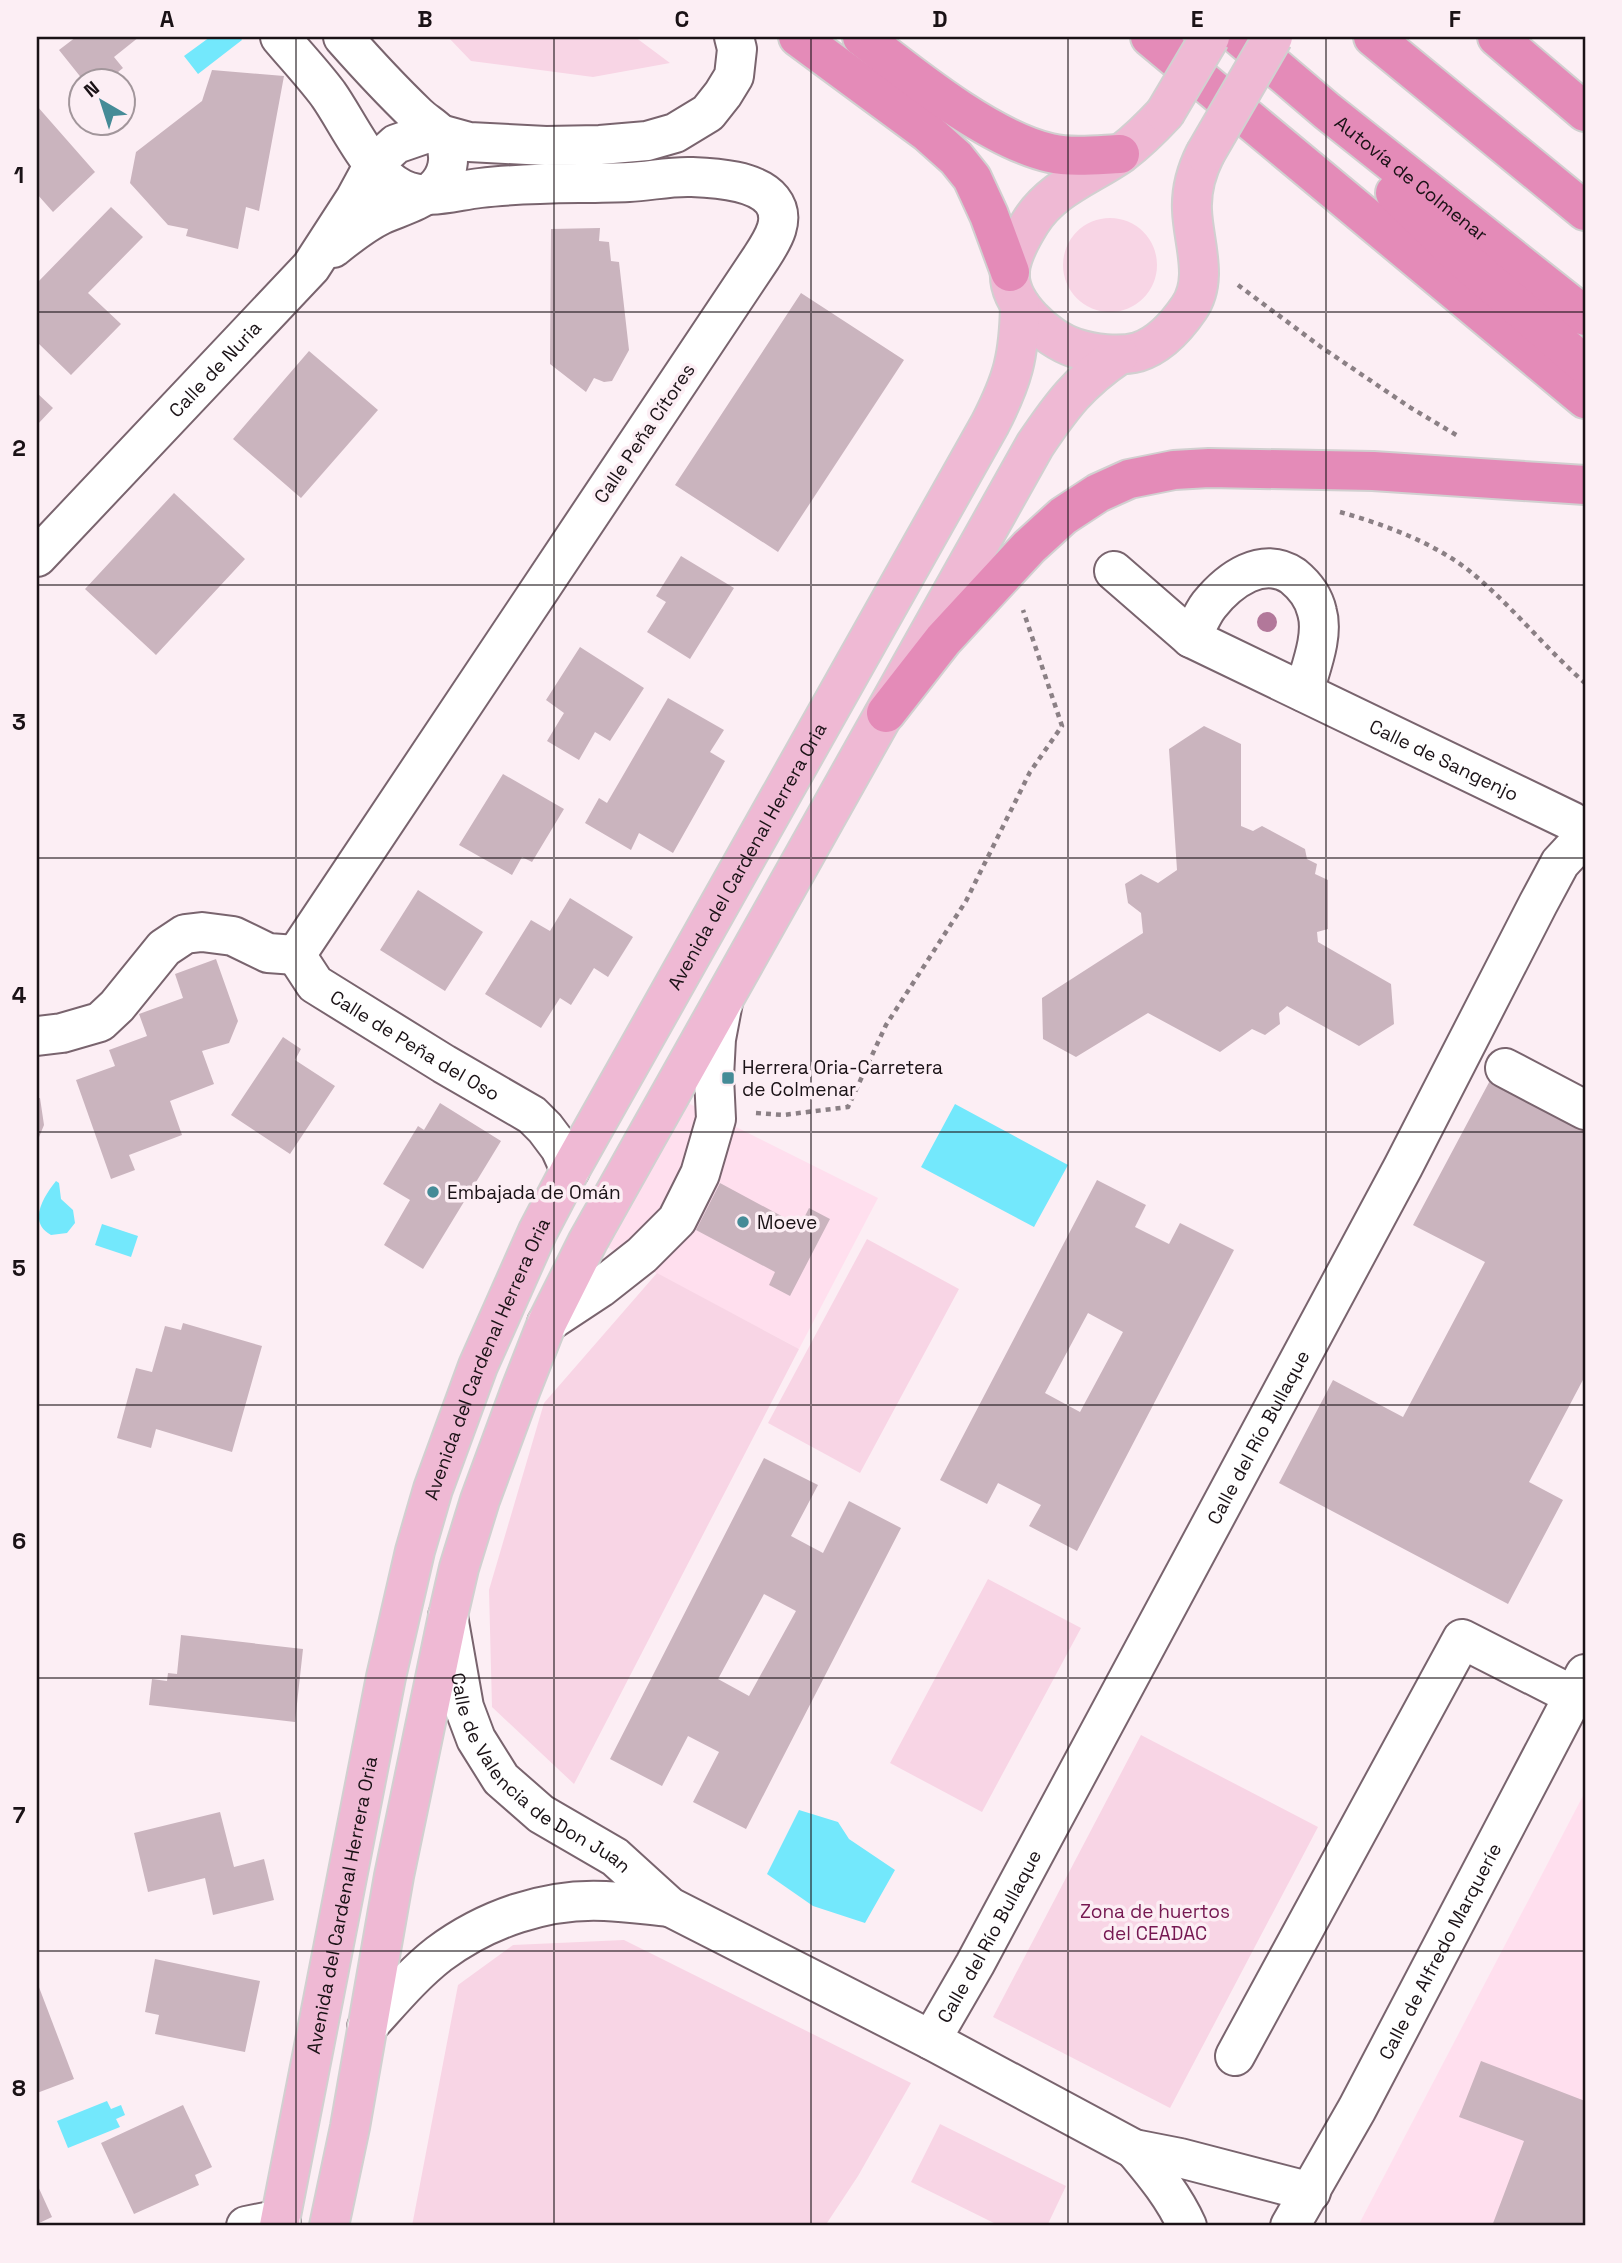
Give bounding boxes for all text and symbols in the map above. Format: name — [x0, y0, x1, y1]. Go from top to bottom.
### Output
text: A — [160, 4, 175, 34]
text: B — [417, 4, 433, 34]
text: C — [675, 4, 689, 34]
text: D — [932, 4, 948, 34]
text: E — [1191, 4, 1203, 34]
text: F — [1449, 4, 1461, 34]
north arrow — [66, 66, 136, 136]
text: N — [79, 75, 104, 103]
street label: Autovía de Colmenar — [1330, 110, 1493, 247]
text: 1 — [14, 160, 24, 190]
street label: Calle de Nuria — [164, 315, 267, 423]
street label: Calle Peña Cítores — [588, 359, 700, 508]
text: 2 — [12, 433, 26, 463]
text: 3 — [12, 707, 26, 737]
street label: Calle de Sangenjo — [1365, 714, 1523, 807]
street label: Avenida del Cardenal Herrera Oria — [662, 718, 832, 994]
text: 4 — [12, 980, 27, 1010]
street label: Calle de Peña del Oso — [325, 984, 504, 1107]
place label: Herrera Oria-Carretera de Colmenar — [742, 1055, 943, 1102]
marker: Herrera Oria-Carretera de Colmenar — [720, 1070, 736, 1086]
place label: Embajada de Omán — [447, 1180, 621, 1205]
marker: Embajada de Omán — [425, 1184, 441, 1200]
place label: Moeve — [757, 1210, 817, 1235]
street label: Avenida del Cardenal Herrera Oria — [419, 1213, 556, 1503]
marker: Moeve — [735, 1214, 751, 1230]
text: 5 — [12, 1253, 26, 1283]
street label: Calle del Río Bullaque — [1201, 1346, 1315, 1529]
text: 6 — [12, 1526, 26, 1556]
street label: Calle de Valencia de Don Juan — [445, 1671, 636, 1879]
street label: Avenida del Cardenal Herrera Oria — [301, 1754, 383, 2056]
text: 7 — [13, 1800, 26, 1830]
street label: Calle de Alfredo Marqueríe — [1373, 1839, 1507, 2064]
street label: Calle del Río Bullaque — [932, 1845, 1047, 2028]
park label: Zona de huertos del CEADAC — [1080, 1899, 1230, 1946]
text: 8 — [12, 2073, 26, 2103]

